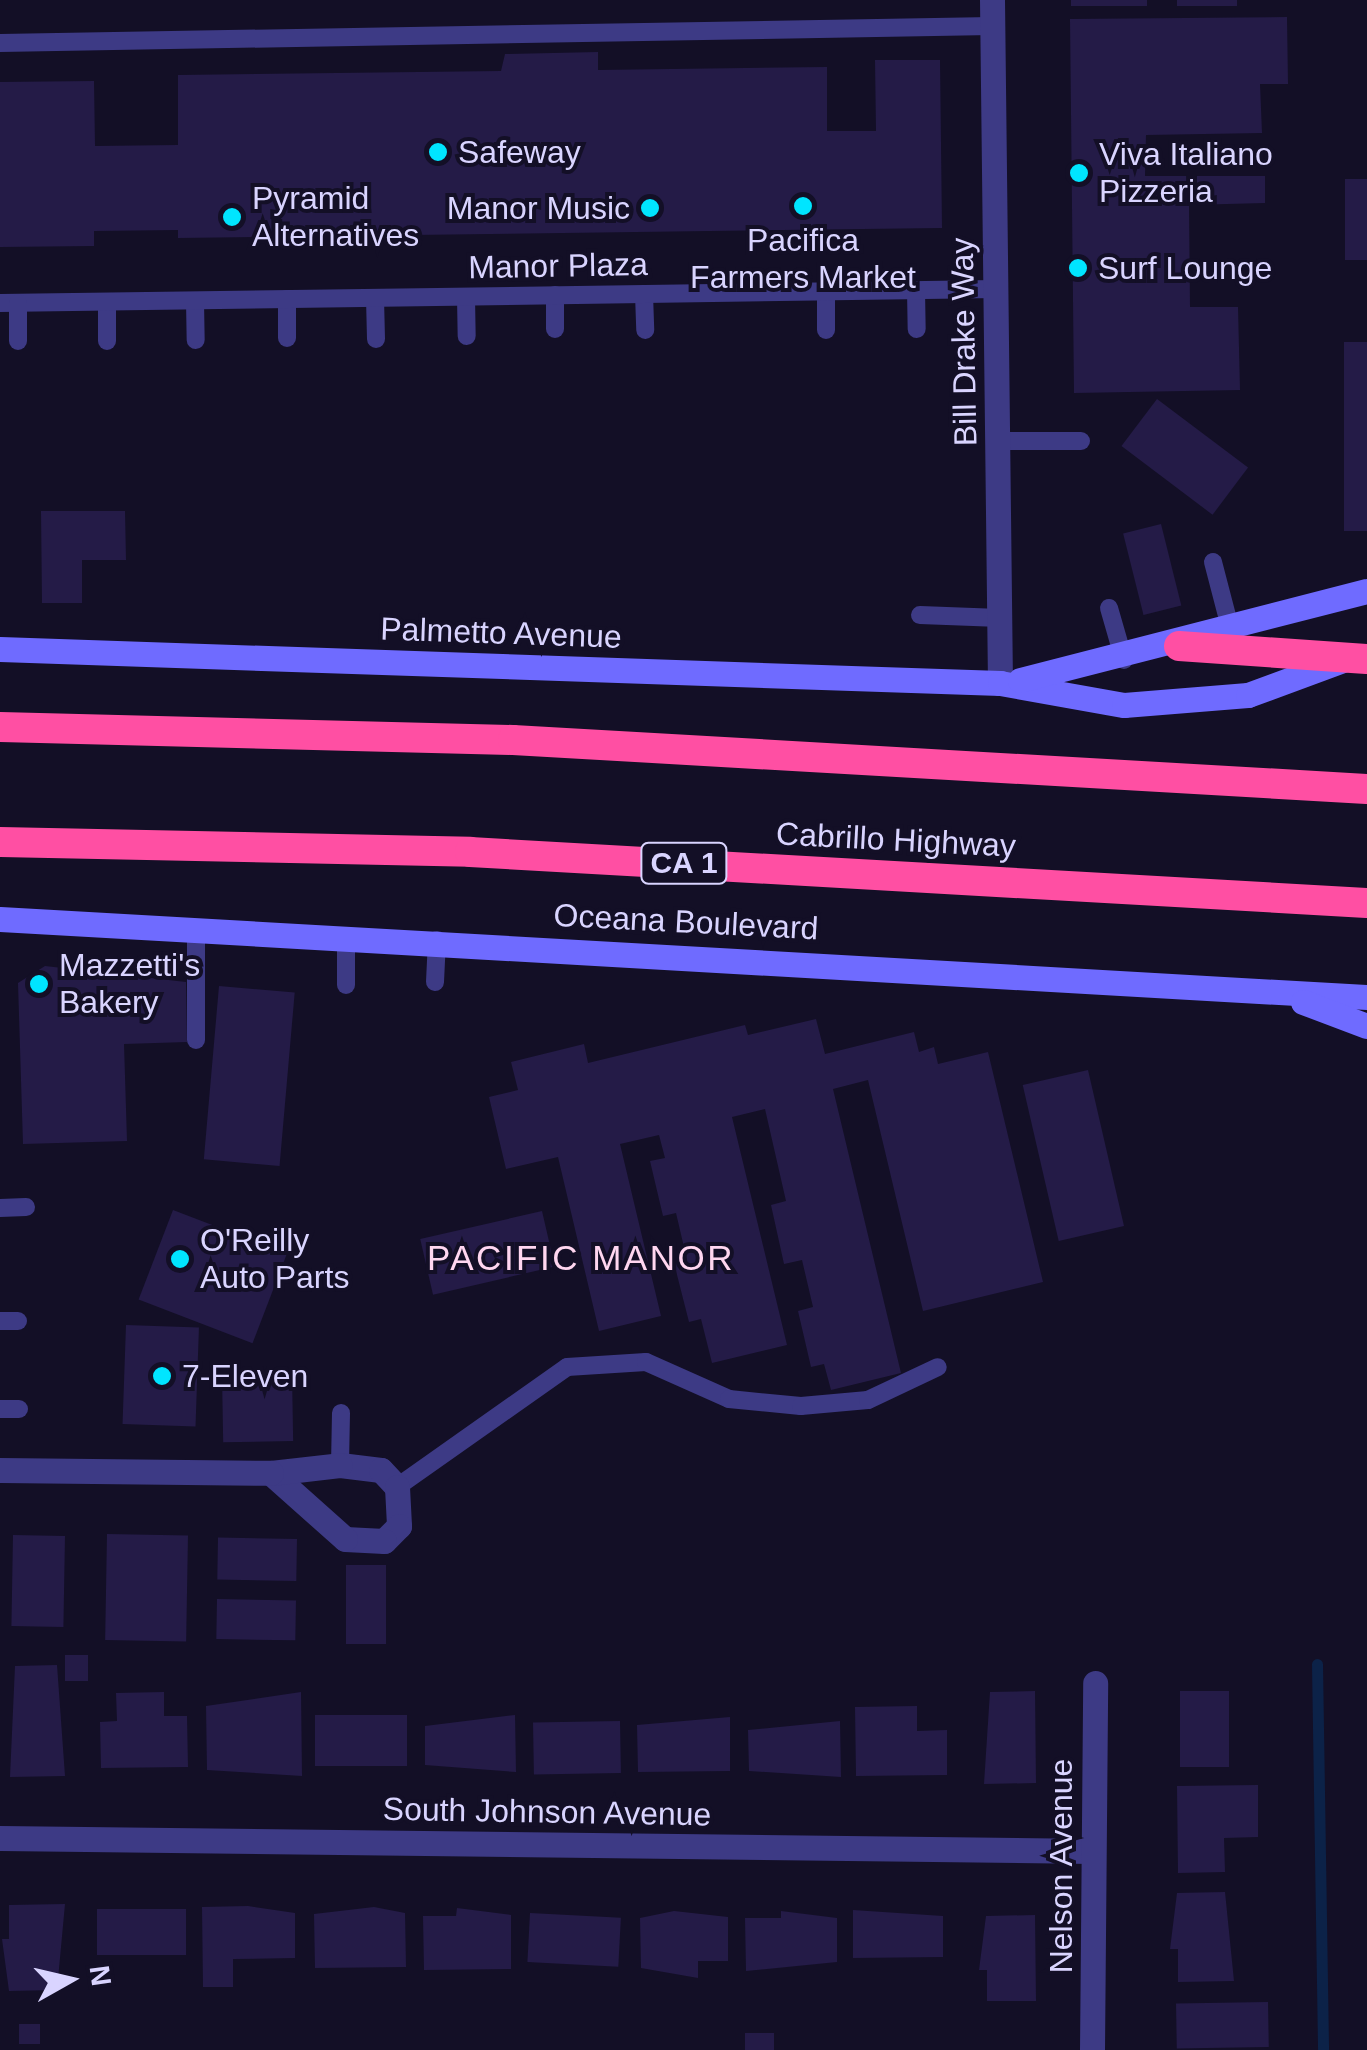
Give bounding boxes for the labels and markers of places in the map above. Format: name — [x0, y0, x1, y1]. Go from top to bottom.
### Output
place label: Safeway — [458, 133, 581, 171]
place label: Viva Italiano Pizzeria — [1099, 136, 1273, 211]
marker: Safeway — [427, 141, 449, 163]
marker: Viva Italiano Pizzeria — [1068, 162, 1090, 184]
place label: Pyramid Alternatives — [252, 180, 419, 255]
place label: Manor Music — [447, 189, 630, 227]
marker: Pacifica Farmers Market — [792, 195, 814, 217]
marker: Manor Music — [639, 197, 661, 219]
marker: Pyramid Alternatives — [221, 206, 243, 228]
place label: Pacifica Farmers Market — [690, 222, 916, 297]
place label: Surf Lounge — [1098, 249, 1272, 287]
marker: Surf Lounge — [1067, 257, 1089, 279]
place label: Mazzetti's Bakery — [59, 947, 200, 1022]
marker: Mazzetti's Bakery — [28, 973, 50, 995]
place label: O'Reilly Auto Parts — [200, 1222, 349, 1297]
marker: O'Reilly Auto Parts — [169, 1248, 191, 1270]
place label: 7-Eleven — [182, 1357, 308, 1395]
marker: 7-Eleven — [151, 1365, 173, 1387]

